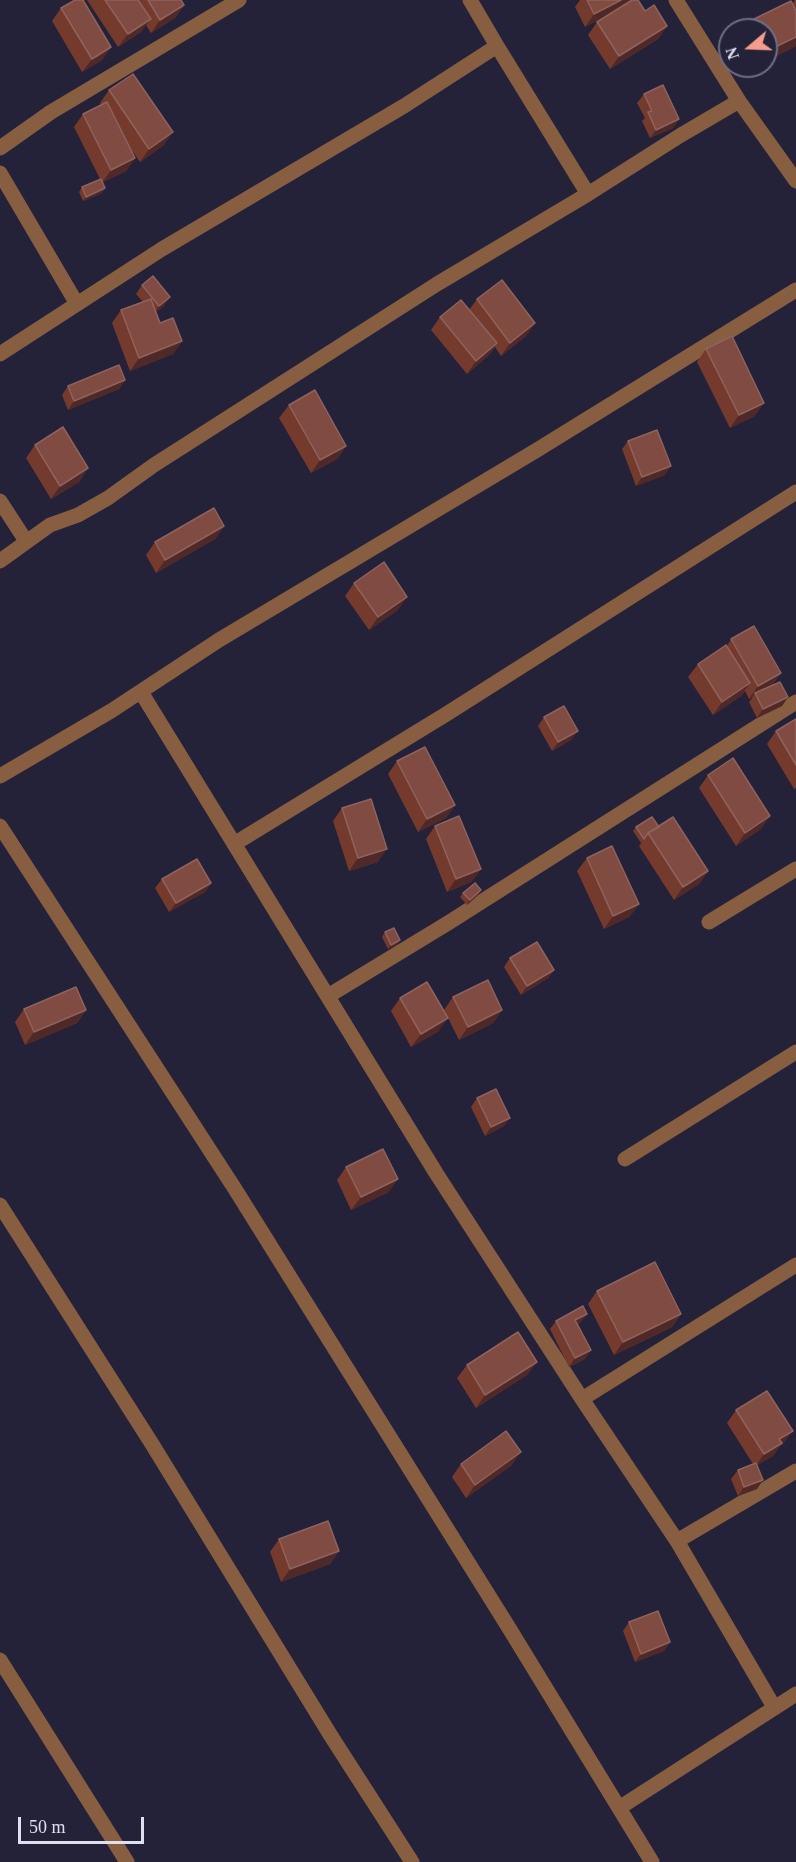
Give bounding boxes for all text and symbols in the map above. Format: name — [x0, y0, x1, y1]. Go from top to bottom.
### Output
north arrow — [718, 18, 778, 78]
text: N — [722, 45, 742, 62]
scale bar — [21, 1805, 147, 1843]
text: 50 m — [29, 1817, 66, 1837]

